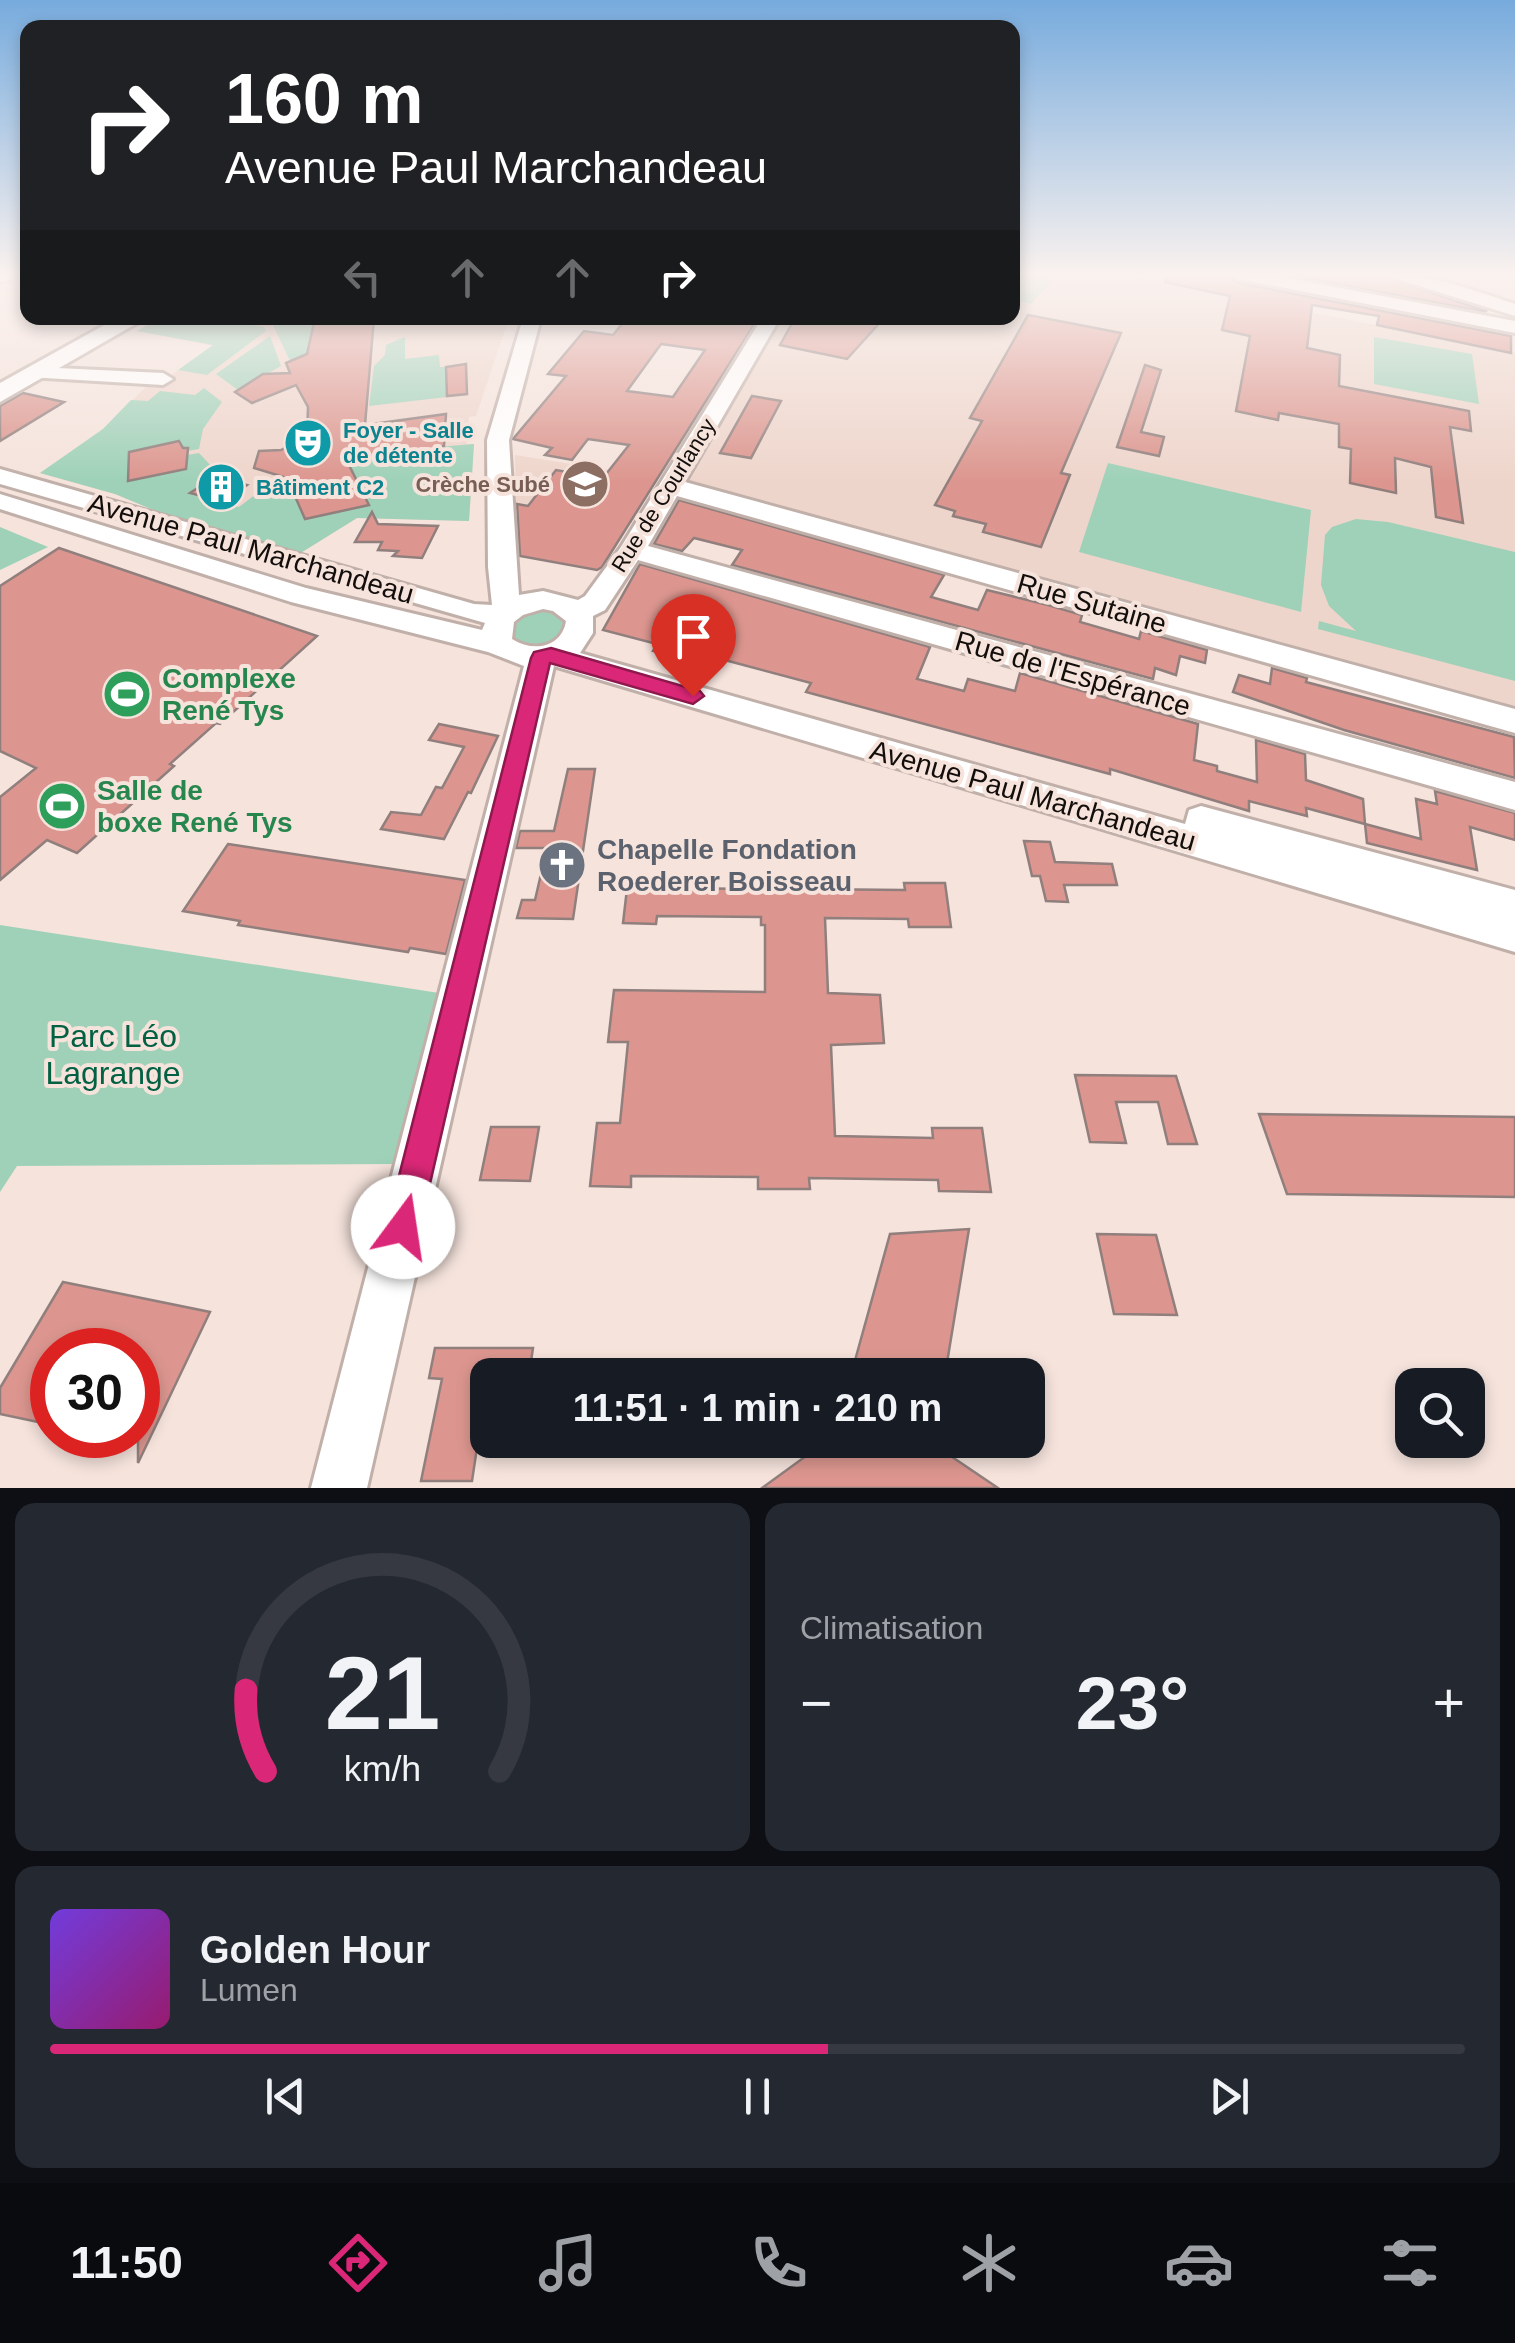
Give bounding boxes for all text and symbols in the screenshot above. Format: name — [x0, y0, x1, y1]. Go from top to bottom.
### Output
icon: right — [60, 60, 190, 190]
text: 160 m — [225, 60, 423, 138]
text: Avenue Paul Marchandeau — [225, 142, 767, 193]
icon: left — [335, 250, 390, 305]
icon: ahead — [440, 250, 495, 305]
icon: ahead — [545, 250, 600, 305]
icon: right — [650, 250, 705, 305]
street label: Rue de Courlancy — [606, 414, 721, 577]
theatre icon: Foyer - Salle de détente — [282, 417, 334, 469]
place label: Foyer - Salle de détente — [343, 418, 474, 468]
school or university icon: Crèche Subé — [559, 458, 611, 510]
building icon: Bâtiment C2 — [195, 461, 247, 513]
place label: Crèche Subé — [416, 472, 550, 497]
place label: Bâtiment C2 — [256, 475, 384, 500]
street label: Avenue Paul Marchandeau — [84, 487, 417, 610]
street label: Rue Sutaine — [1014, 567, 1170, 640]
pin — [651, 594, 736, 697]
icon: arrive — [666, 609, 721, 664]
street label: Rue de l'Espérance — [952, 625, 1194, 722]
place label: Complexe René Tys — [162, 663, 296, 726]
sports icon: Complexe René Tys — [101, 668, 153, 720]
street label: Avenue Paul Marchandeau — [866, 734, 1199, 857]
place label: Salle de boxe René Tys — [97, 775, 293, 838]
sports icon: Salle de boxe René Tys — [36, 780, 88, 832]
place label: Chapelle Fondation Roederer Boisseau — [597, 834, 857, 897]
church icon: Chapelle Fondation Roederer Boisseau — [536, 839, 588, 891]
park label: Parc Léo Lagrange — [45, 1018, 181, 1091]
position arrow — [351, 1175, 455, 1279]
speed limit sign: 30 — [30, 1328, 160, 1458]
map controls — [1395, 1368, 1485, 1458]
button: search — [1395, 1368, 1485, 1458]
text: 11:51 · 1 min · 210 m — [573, 1387, 942, 1429]
text: Climatisation — [800, 1610, 983, 1646]
text: 21 — [325, 1635, 440, 1751]
text: 23° — [1076, 1661, 1189, 1745]
text: − — [800, 1672, 832, 1734]
text: + — [1433, 1672, 1465, 1734]
text: km/h — [344, 1749, 421, 1789]
text: Golden Hour — [200, 1929, 430, 1971]
text: Lumen — [200, 1972, 298, 2008]
icon: previous — [258, 2069, 313, 2124]
icon: pause — [730, 2069, 785, 2124]
icon: next — [1202, 2069, 1257, 2124]
icon: directions — [323, 2228, 393, 2298]
icon: music — [533, 2228, 603, 2298]
icon: phone — [744, 2228, 814, 2298]
icon: climate — [954, 2228, 1024, 2298]
icon: car — [1164, 2228, 1234, 2298]
icon: filters — [1375, 2228, 1445, 2298]
text: 11:50 — [70, 2237, 183, 2288]

